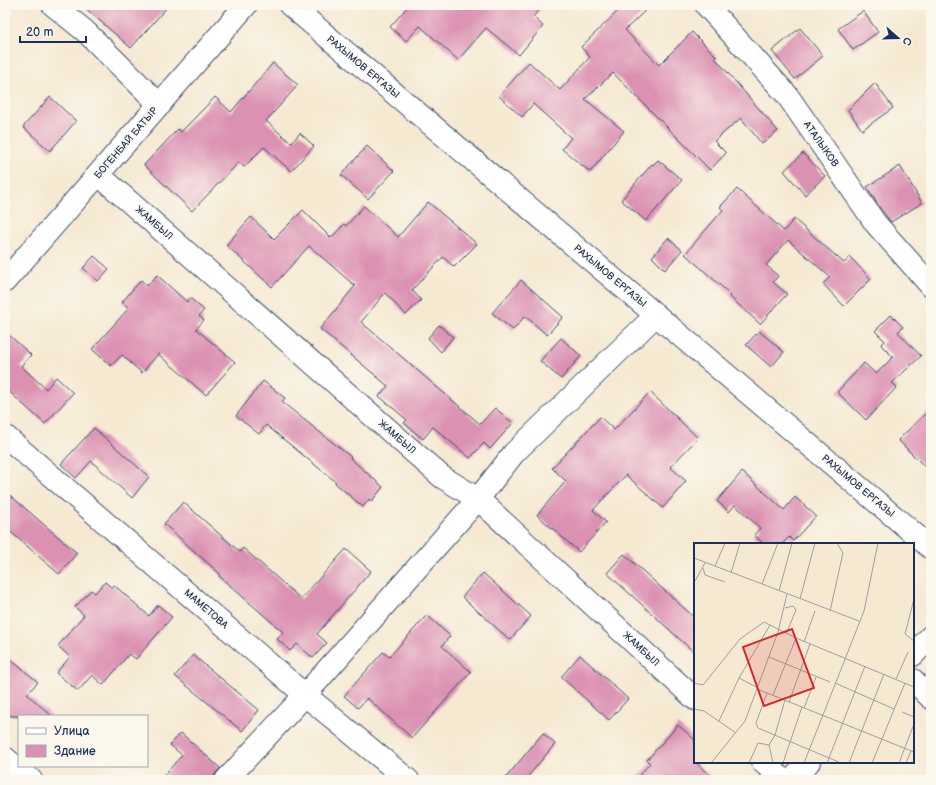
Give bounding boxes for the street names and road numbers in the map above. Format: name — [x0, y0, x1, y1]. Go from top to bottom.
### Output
street label: РАХЫМОВ ЕРГАЗЫ — [324, 33, 402, 101]
street label: БОГЕНБАЙ БАТЫР — [92, 104, 161, 181]
street label: АТАЛЫКОВ — [800, 118, 842, 170]
street label: ЖАМБЫЛ — [133, 204, 175, 242]
street label: РАХЫМОВ ЕРГАЗЫ — [571, 242, 649, 310]
street label: ЖАМБЫЛ — [376, 418, 418, 456]
street label: РАХЫМОВ ЕРГАЗЫ — [819, 452, 897, 520]
street label: МАМЕТОВА — [182, 587, 231, 632]
street label: ЖАМБЫЛ — [620, 629, 662, 669]

